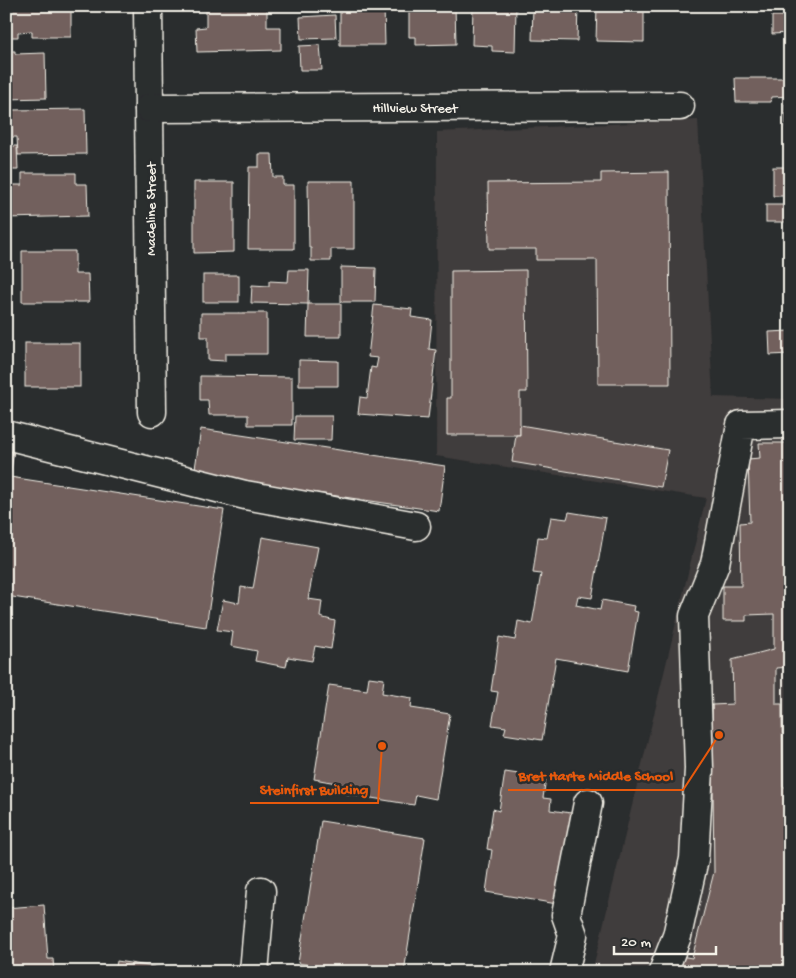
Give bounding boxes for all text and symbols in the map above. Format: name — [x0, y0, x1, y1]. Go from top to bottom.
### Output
street label: Hillview Street — [372, 101, 459, 118]
street label: Madeline Street — [144, 161, 161, 256]
callout: Bret Harte Middle School — [508, 760, 683, 790]
text: Bret Harte Middle School — [518, 768, 674, 786]
callout: Steinfirst Building — [250, 773, 378, 803]
text: Steinfirst Building — [260, 782, 369, 800]
scale bar — [614, 923, 716, 955]
text: 20 m — [621, 934, 651, 952]

